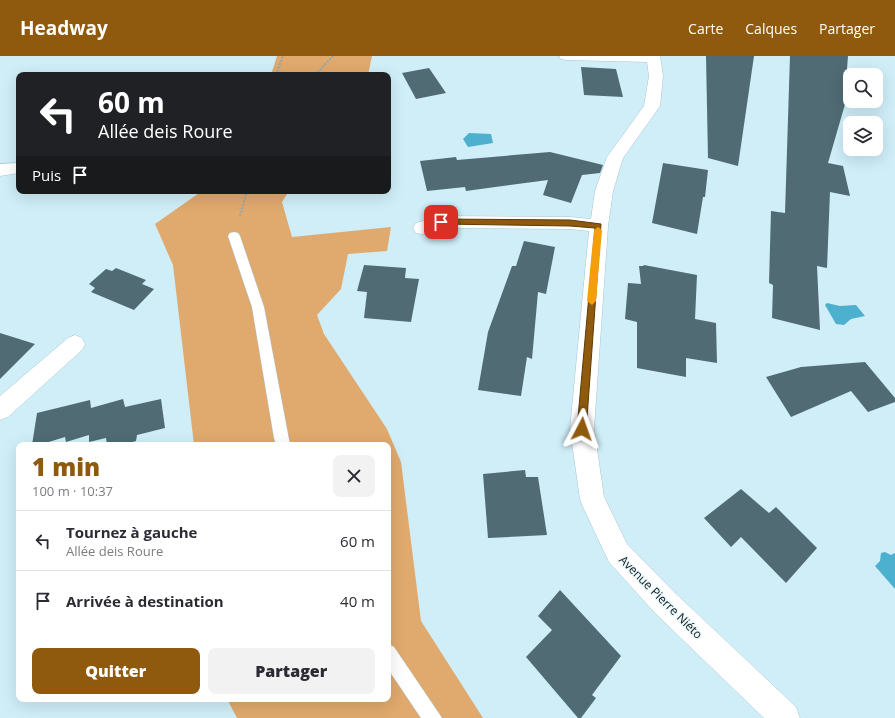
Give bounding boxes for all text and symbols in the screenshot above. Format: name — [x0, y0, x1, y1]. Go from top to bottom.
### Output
text: Headway — [20, 15, 108, 41]
text: Carte — [688, 19, 723, 38]
text: Calques — [745, 19, 797, 38]
text: Partager — [819, 19, 875, 38]
map controls — [843, 68, 883, 156]
button: search — [843, 68, 883, 108]
text: 60 m — [98, 83, 165, 121]
icon: left — [32, 88, 84, 140]
button: layers — [843, 116, 883, 156]
text: Allée deis Roure — [98, 119, 233, 143]
icon: arrive — [69, 164, 91, 186]
text: Puis — [32, 165, 61, 185]
pin — [424, 205, 458, 239]
icon: arrive — [430, 211, 452, 233]
position arrow — [561, 408, 603, 450]
text: 1 min — [32, 450, 100, 483]
button: close — [333, 455, 375, 497]
text: 100 m · 10:37 — [32, 482, 113, 500]
text: Tournez à gauche — [66, 522, 197, 542]
icon: left — [32, 530, 54, 552]
text: 60 m — [340, 531, 375, 551]
text: Allée deis Roure — [66, 542, 163, 560]
street label: Avenue Pierre Niéto — [615, 551, 707, 643]
icon: arrive — [32, 590, 54, 612]
text: Arrivée à destination — [66, 591, 224, 611]
text: 40 m — [340, 591, 375, 611]
button: Quitter — [32, 648, 200, 694]
button: Partager — [208, 648, 375, 694]

